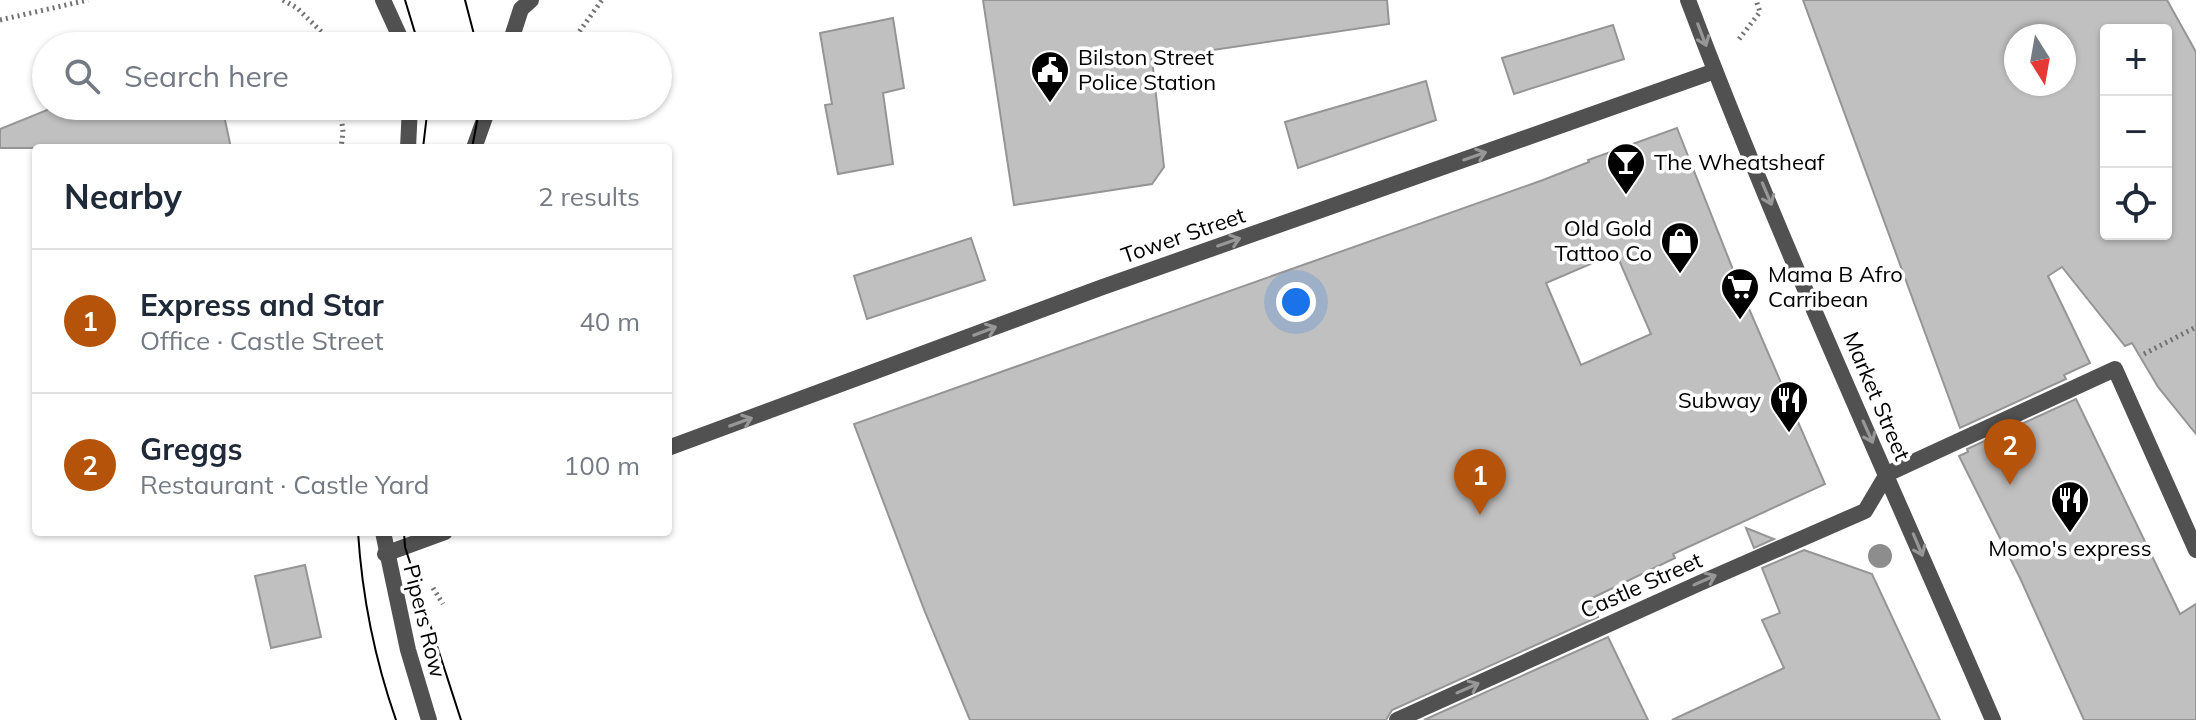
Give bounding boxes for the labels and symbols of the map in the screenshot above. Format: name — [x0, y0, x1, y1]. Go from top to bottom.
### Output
one-way arrow — [1695, 22, 1710, 47]
north arrow — [2004, 24, 2076, 96]
place label: Bilston Street Police Station — [1078, 43, 1216, 96]
public building icon: Bilston Street Police Station — [1029, 49, 1071, 104]
bar icon: The Wheatsheaf — [1605, 141, 1647, 196]
one-way arrow — [1462, 147, 1487, 162]
place label: The Wheatsheaf — [1654, 148, 1825, 176]
one-way arrow — [1761, 181, 1775, 206]
street label: Tower Street — [1117, 201, 1249, 269]
place label: Old Gold Tattoo Co — [1554, 214, 1652, 267]
shop icon: Old Gold Tattoo Co — [1659, 220, 1701, 275]
one-way arrow — [1217, 234, 1242, 249]
place label: Mama B Afro Carribean — [1768, 260, 1903, 313]
supermarket icon: Mama B Afro Carribean — [1719, 266, 1761, 321]
your location — [1276, 282, 1316, 322]
one-way arrow — [972, 323, 997, 337]
street label: Market Street — [1837, 327, 1917, 465]
restaurant icon: Subway — [1768, 379, 1810, 434]
place label: Subway — [1678, 386, 1761, 414]
one-way arrow — [729, 414, 753, 428]
one-way arrow — [1862, 419, 1877, 444]
pin: 2 — [1984, 419, 2036, 485]
pin: 1 — [1454, 449, 1506, 515]
restaurant icon: Momo's express — [2049, 479, 2091, 534]
one-way arrow — [1911, 532, 1926, 557]
place label: Momo's express — [1988, 534, 2152, 562]
street label: Castle Street — [1576, 546, 1706, 624]
street label: Pipers Row — [397, 561, 453, 681]
one-way arrow — [1692, 572, 1717, 587]
one-way arrow — [1456, 680, 1480, 695]

